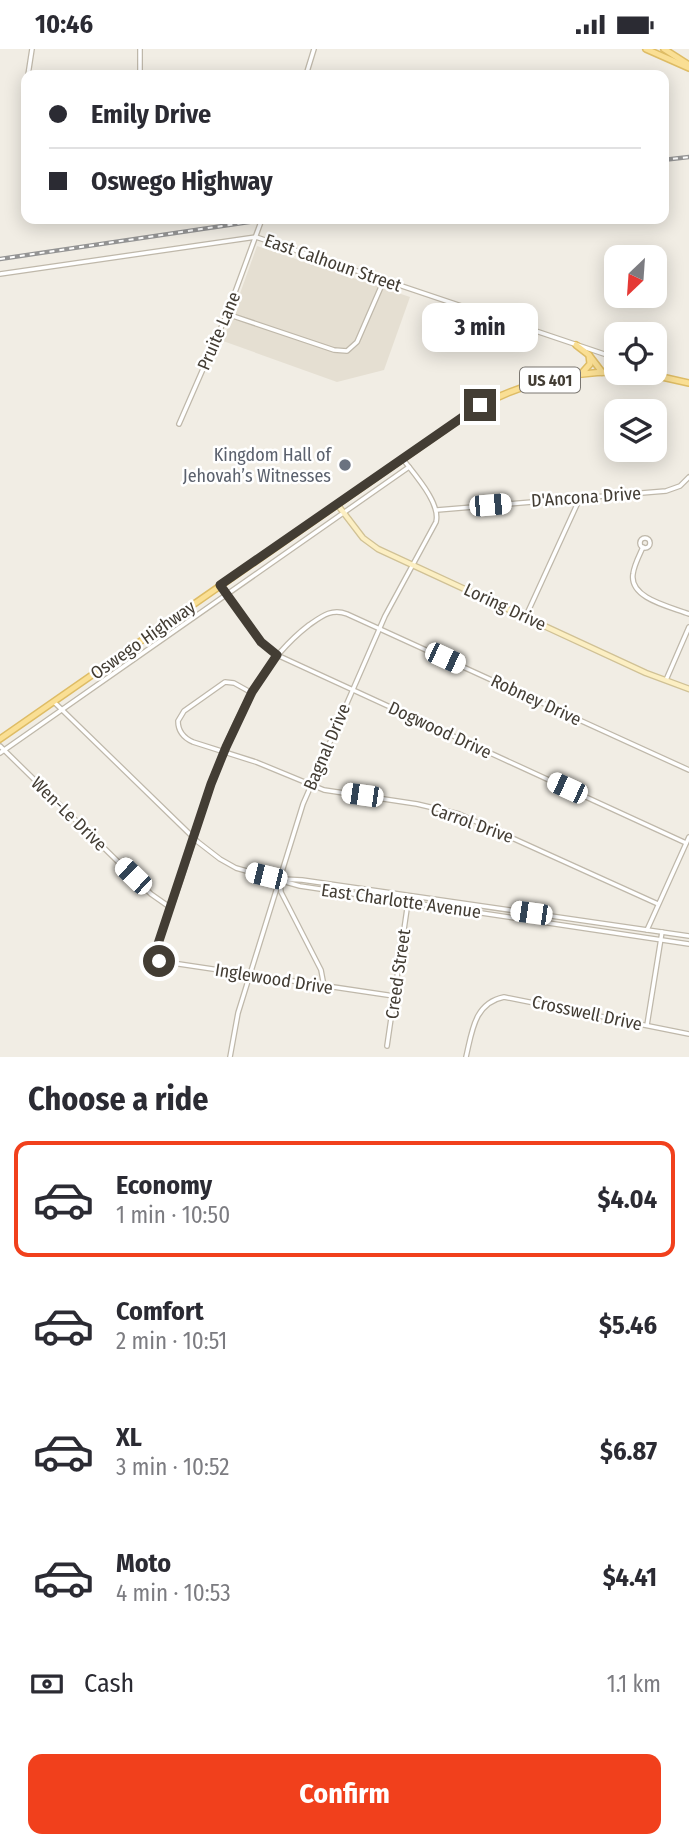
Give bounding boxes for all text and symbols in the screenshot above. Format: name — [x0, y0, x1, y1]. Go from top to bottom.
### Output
text: 10:46 — [35, 9, 93, 40]
text: Emily Drive — [91, 99, 211, 130]
text: Oswego Highway — [91, 166, 273, 197]
street label: East Calhoun Street — [262, 229, 404, 297]
north arrow — [604, 245, 667, 308]
map controls — [604, 245, 667, 462]
street label: Pruite Lane — [193, 288, 245, 374]
callout: 3 min — [422, 303, 538, 353]
text: 3 min — [454, 313, 506, 341]
button: locate — [604, 322, 667, 385]
road number: US 401 — [520, 367, 580, 393]
route end — [464, 389, 496, 421]
button: layers — [604, 399, 667, 462]
place label: Kingdom Hall of Jehovah’s Witnesses — [183, 444, 332, 487]
marker: Kingdom Hall of Jehovah’s Witnesses — [337, 457, 353, 473]
street label: D'Ancona Drive — [530, 482, 642, 512]
car — [469, 493, 512, 517]
street label: Loring Drive — [460, 578, 550, 636]
street label: Oswego Highway — [86, 596, 200, 684]
car — [422, 640, 469, 676]
street label: Robney Drive — [487, 669, 585, 731]
street label: Dogwood Drive — [385, 697, 495, 763]
street label: Bagnal Drive — [299, 700, 355, 794]
car — [544, 770, 591, 806]
street label: Wen-Le Drive — [26, 772, 112, 856]
car — [340, 782, 385, 808]
street label: Carrol Drive — [428, 798, 516, 848]
car — [111, 854, 156, 898]
car — [244, 861, 289, 891]
street label: East Charlotte Avenue — [320, 879, 482, 923]
car — [509, 900, 554, 926]
street label: Creed Street — [381, 928, 415, 1020]
route start — [143, 945, 175, 977]
street label: Inglewood Drive — [214, 959, 335, 999]
street label: Crosswell Drive — [530, 991, 644, 1035]
text: Choose a ride — [28, 1080, 209, 1118]
icon: car — [32, 1168, 95, 1231]
text: Economy — [116, 1170, 212, 1201]
text: $4.04 — [598, 1184, 657, 1215]
text: 1 min · 10:50 — [116, 1201, 230, 1229]
icon: car — [32, 1294, 95, 1357]
text: Comfort — [116, 1296, 204, 1327]
text: $5.46 — [599, 1310, 657, 1341]
text: 2 min · 10:51 — [116, 1327, 227, 1355]
icon: car — [32, 1420, 95, 1483]
text: XL — [116, 1422, 142, 1453]
text: $6.87 — [600, 1436, 657, 1467]
text: 3 min · 10:52 — [116, 1453, 229, 1481]
icon: car — [32, 1546, 95, 1609]
text: Moto — [116, 1548, 171, 1579]
text: $4.41 — [603, 1562, 657, 1593]
text: 4 min · 10:53 — [116, 1579, 231, 1607]
icon: cash — [28, 1665, 66, 1703]
text: Cash — [84, 1668, 134, 1699]
text: 1.1 km — [607, 1670, 661, 1698]
button: Confirm — [28, 1754, 661, 1834]

